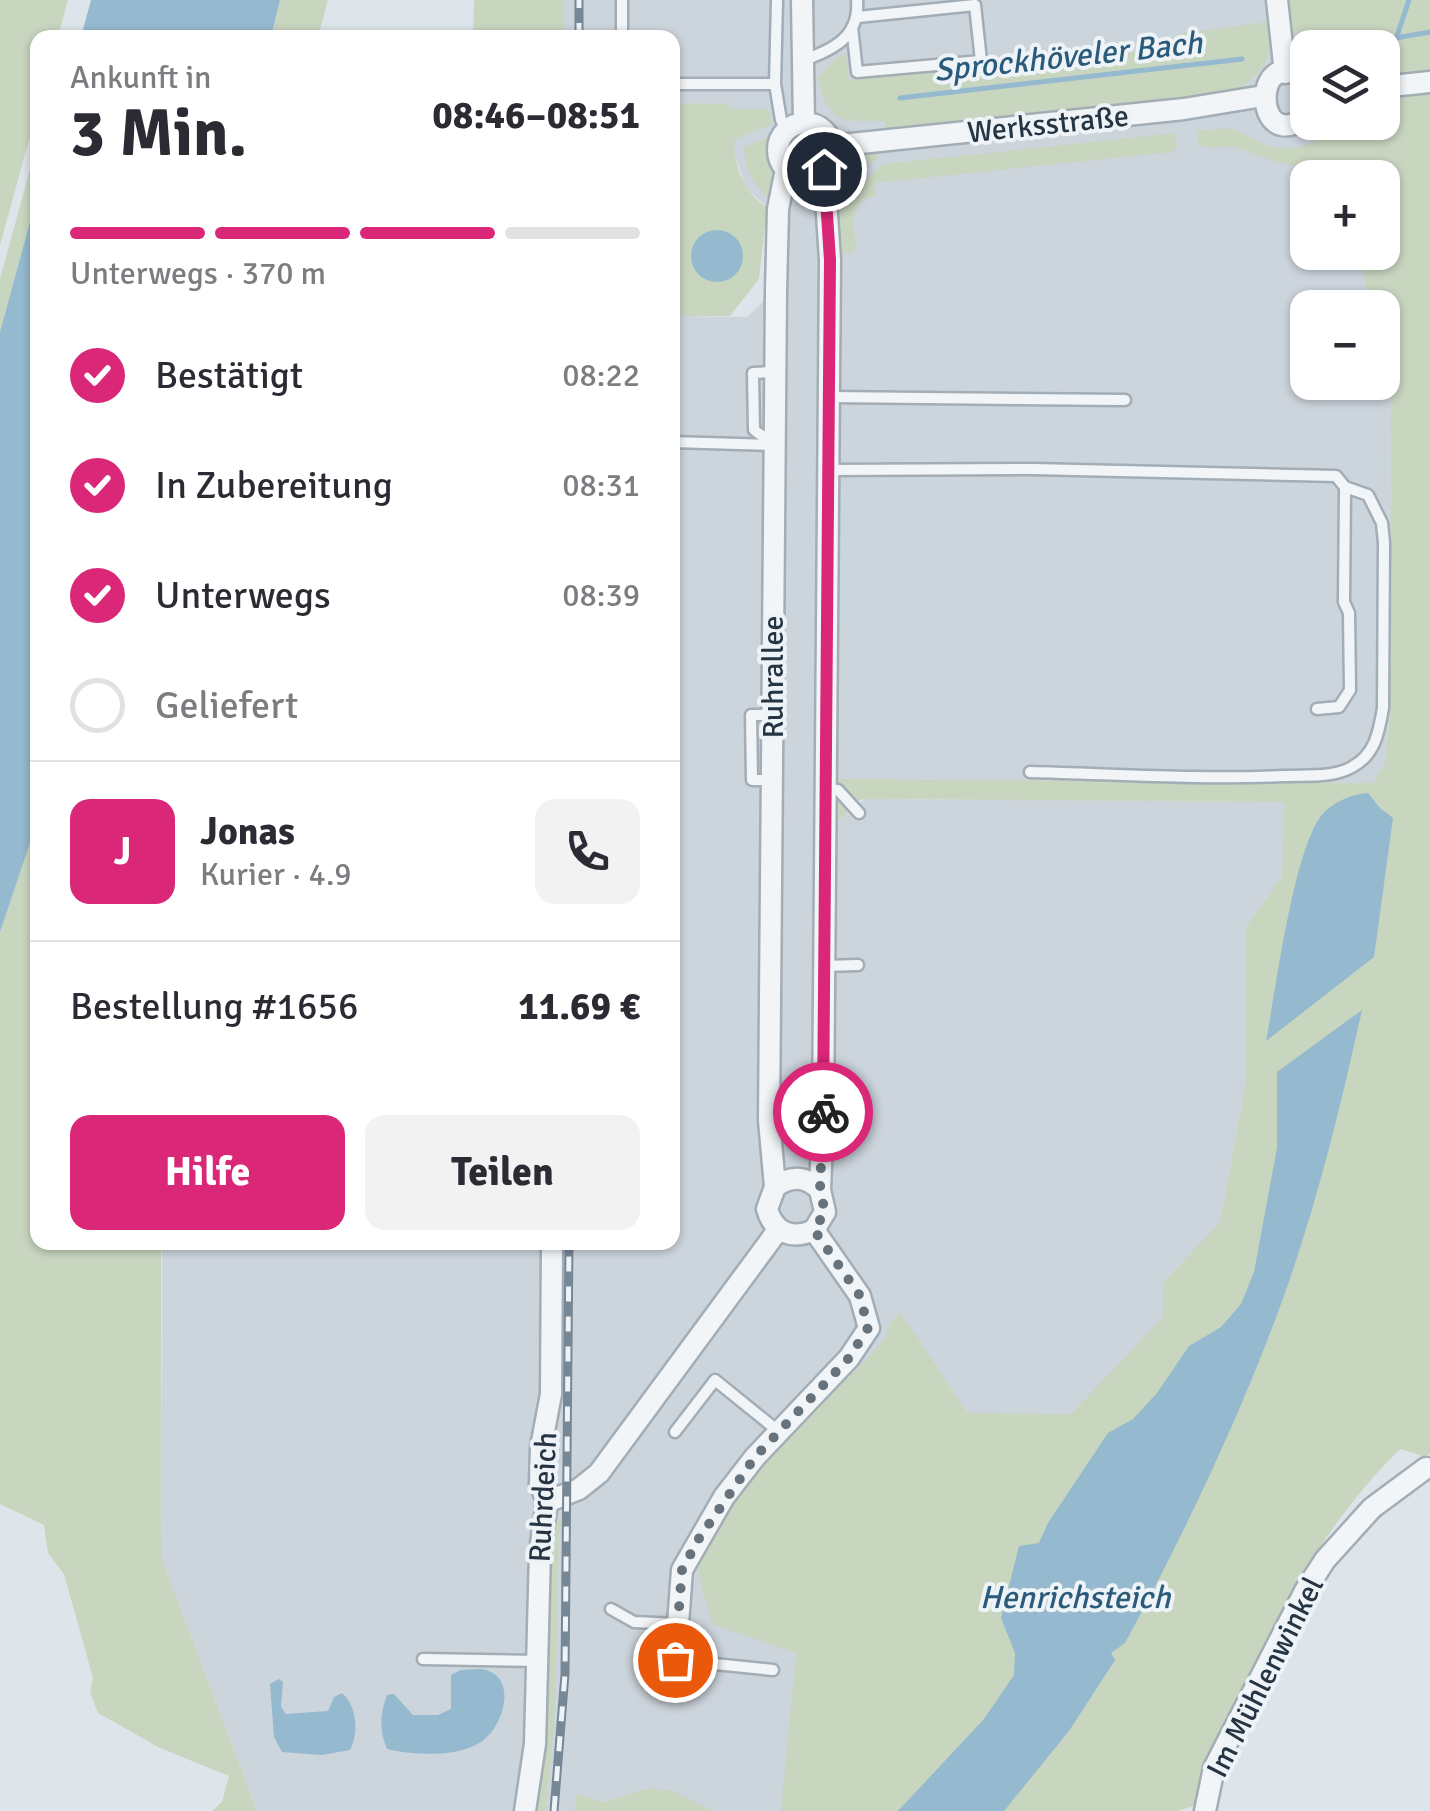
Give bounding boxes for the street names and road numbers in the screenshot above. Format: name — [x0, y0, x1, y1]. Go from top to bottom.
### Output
street label: Werksstraße — [966, 98, 1131, 151]
street label: Ruhrallee — [755, 615, 792, 739]
street label: Ruhrdeich — [522, 1431, 565, 1563]
street label: Im Mühlenwinkel — [1199, 1571, 1332, 1784]

